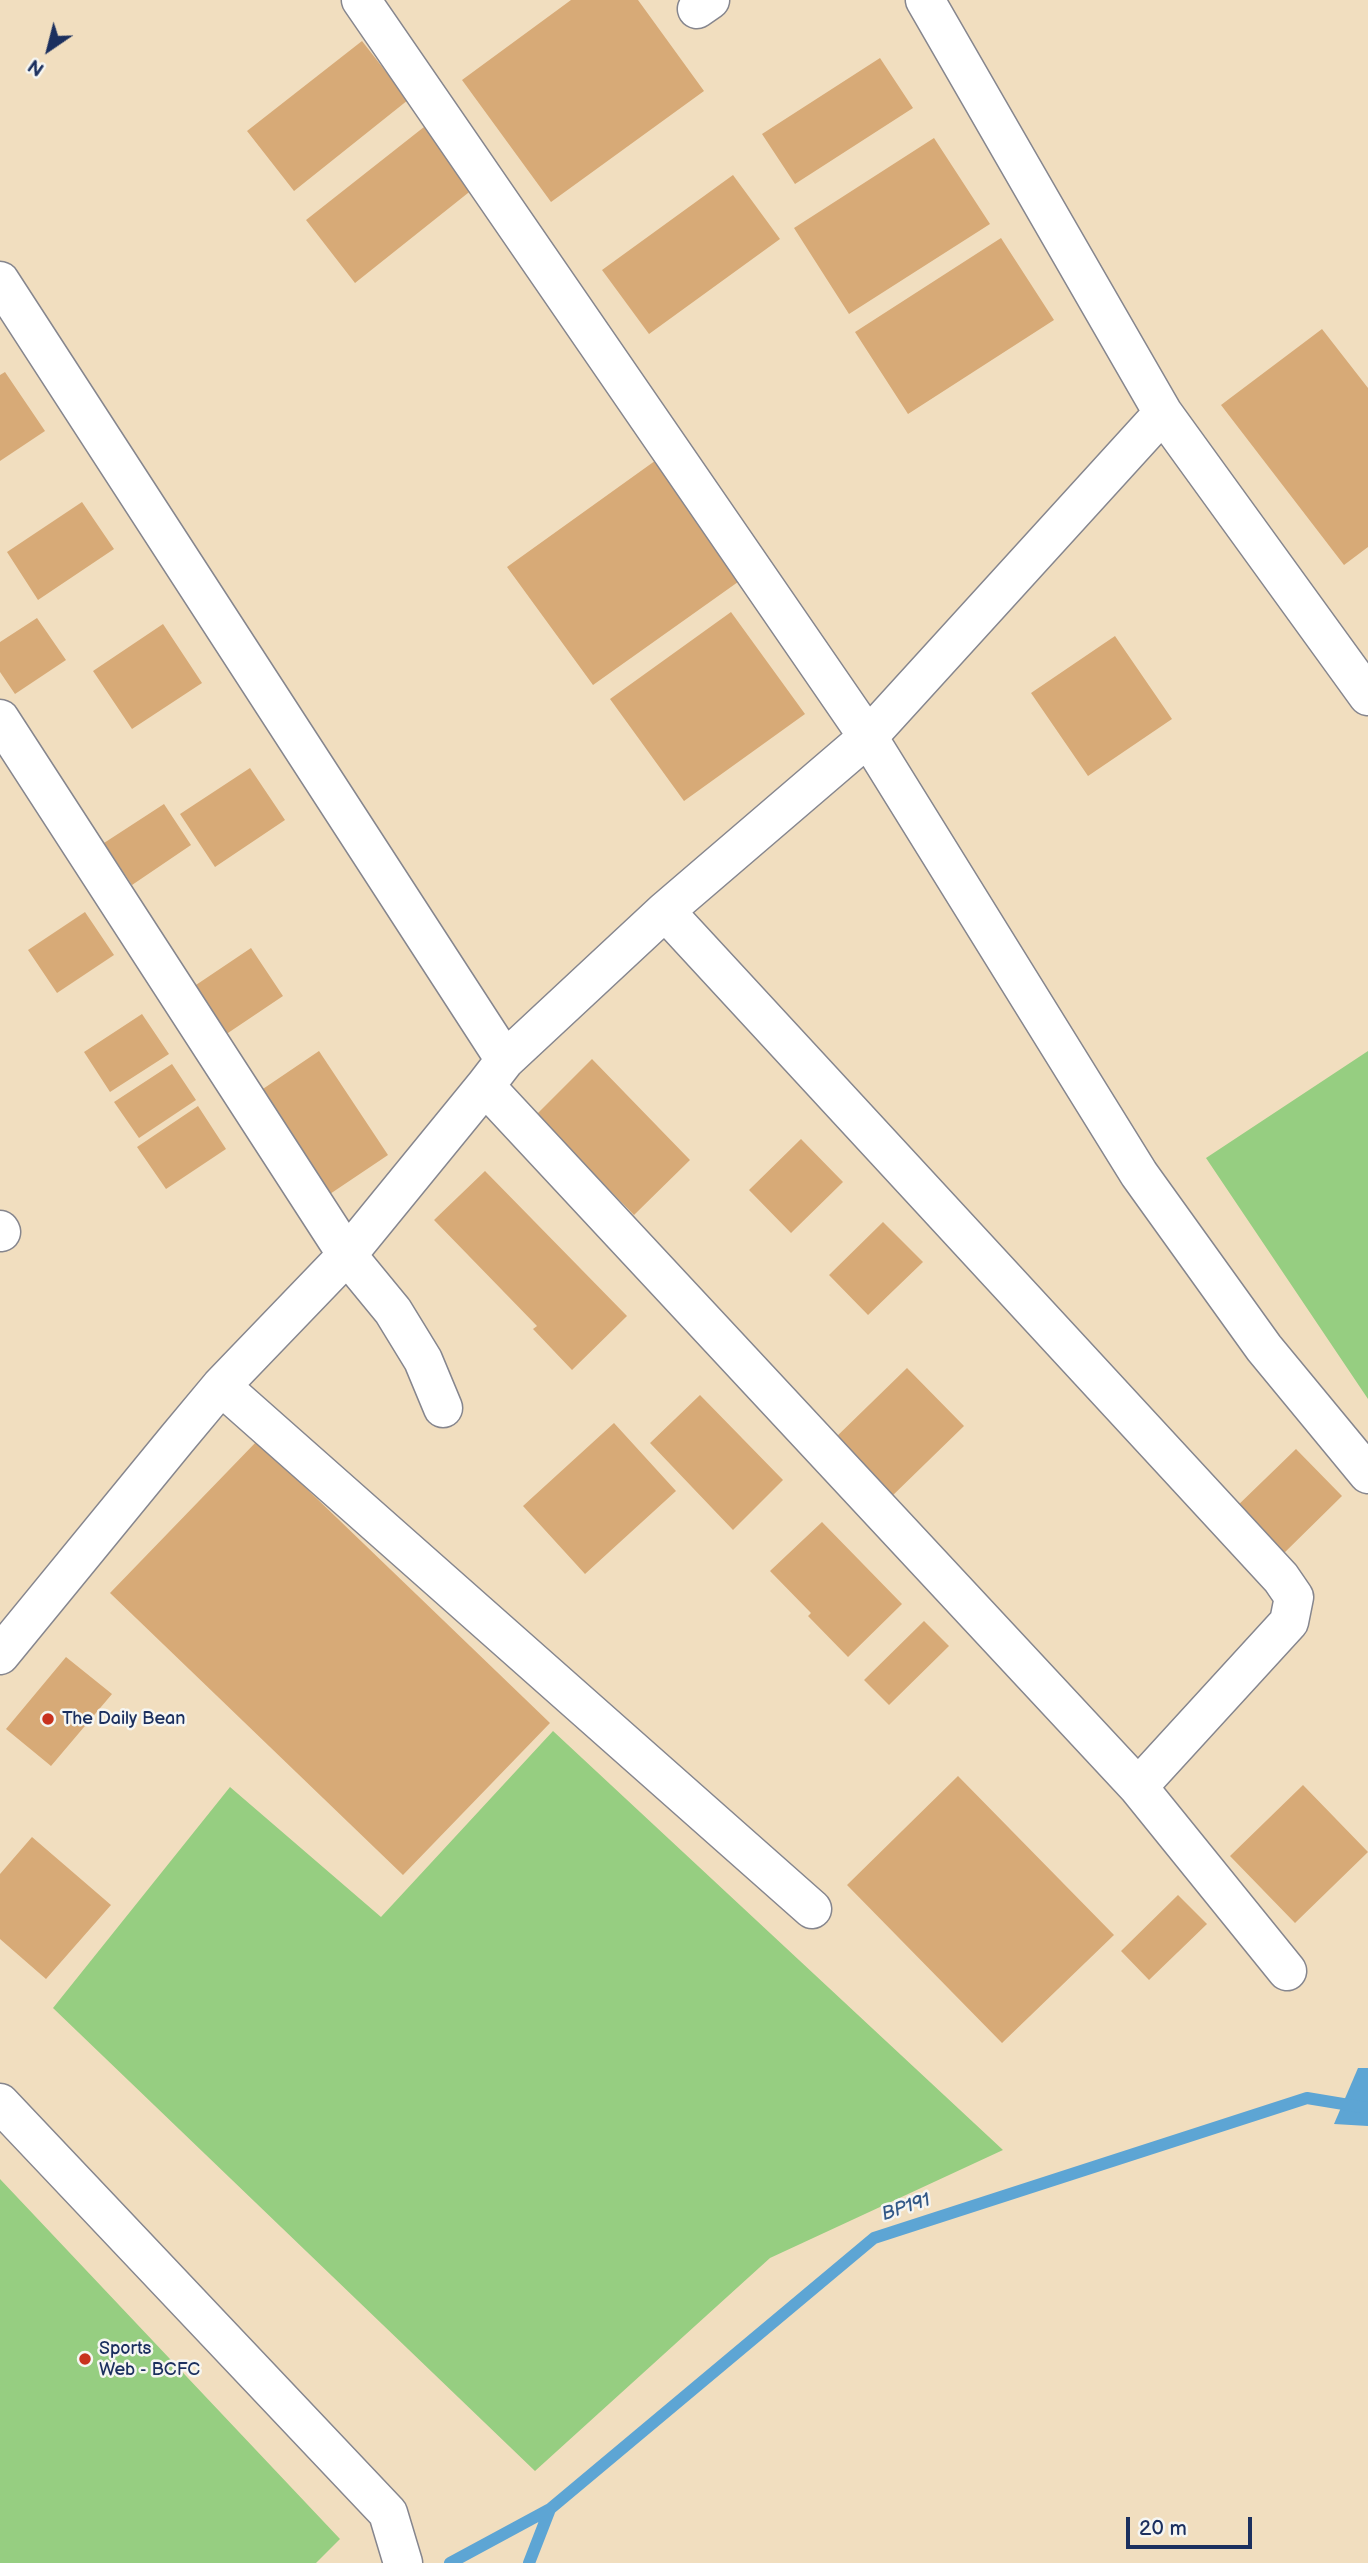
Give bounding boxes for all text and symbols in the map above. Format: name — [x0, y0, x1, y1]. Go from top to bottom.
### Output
north arrow — [14, 14, 84, 84]
text: N — [24, 53, 49, 80]
place label: The Daily Bean — [62, 1708, 185, 1730]
marker: The Daily Bean — [40, 1711, 56, 1727]
water label: BP191 — [879, 2189, 933, 2227]
place label: Sports Web - BCFC — [99, 2338, 200, 2380]
marker: Sports Web - BCFC — [77, 2351, 93, 2367]
scale bar — [1130, 2504, 1256, 2548]
text: 20 m — [1139, 2516, 1187, 2541]

